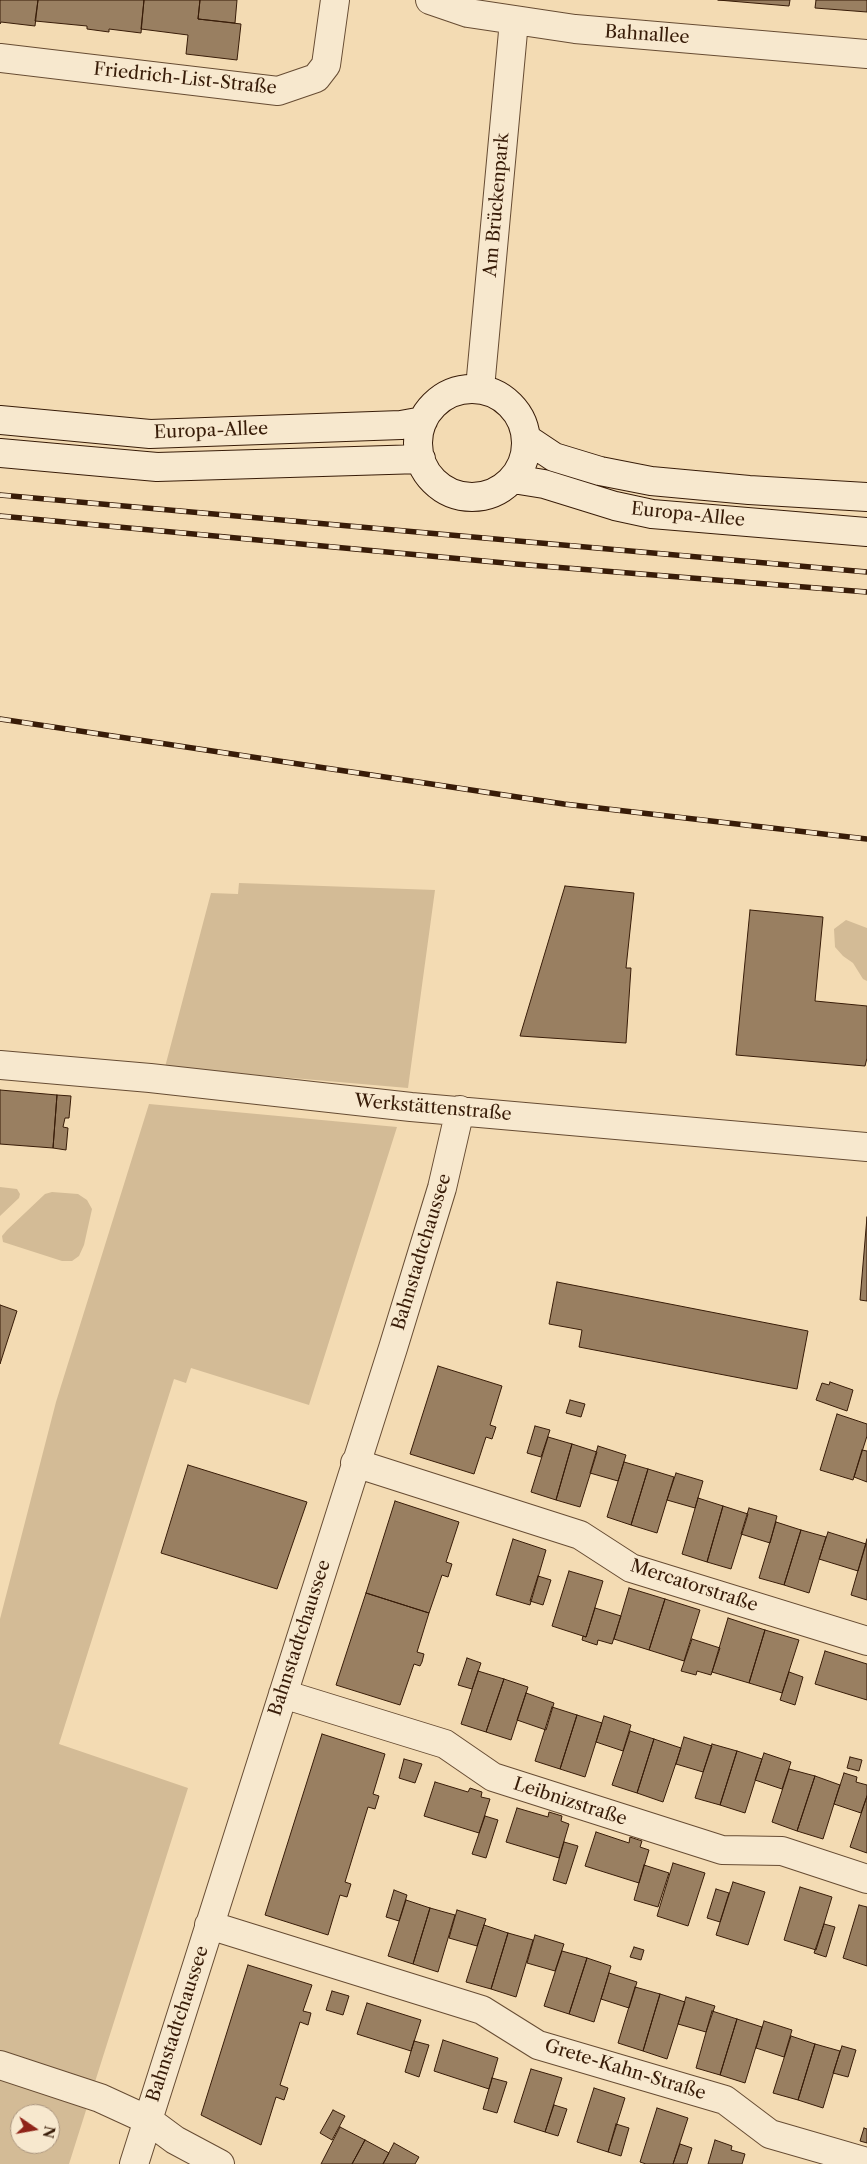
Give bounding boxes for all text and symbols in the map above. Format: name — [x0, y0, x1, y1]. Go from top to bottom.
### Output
street label: Bahnallee — [604, 21, 690, 49]
street label: Friedrich-List-Straße — [92, 59, 278, 99]
street label: Am Brückenpark — [480, 132, 514, 278]
street label: Europa-Allee — [153, 418, 269, 444]
street label: Europa-Allee — [630, 498, 746, 532]
street label: Werkstättenstraße — [354, 1090, 512, 1126]
street label: Bahnstadtchaussee — [388, 1171, 456, 1333]
street label: Mercatorstraße — [628, 1555, 760, 1617]
street label: Bahnstadtchaussee — [265, 1557, 335, 1719]
street label: Leibnizstraße — [511, 1774, 629, 1830]
street label: Bahnstadtchaussee — [143, 1943, 213, 2105]
street label: Grete-Kahn-Straße — [542, 2035, 708, 2105]
north arrow — [10, 2104, 60, 2154]
text: N — [39, 2124, 59, 2140]

